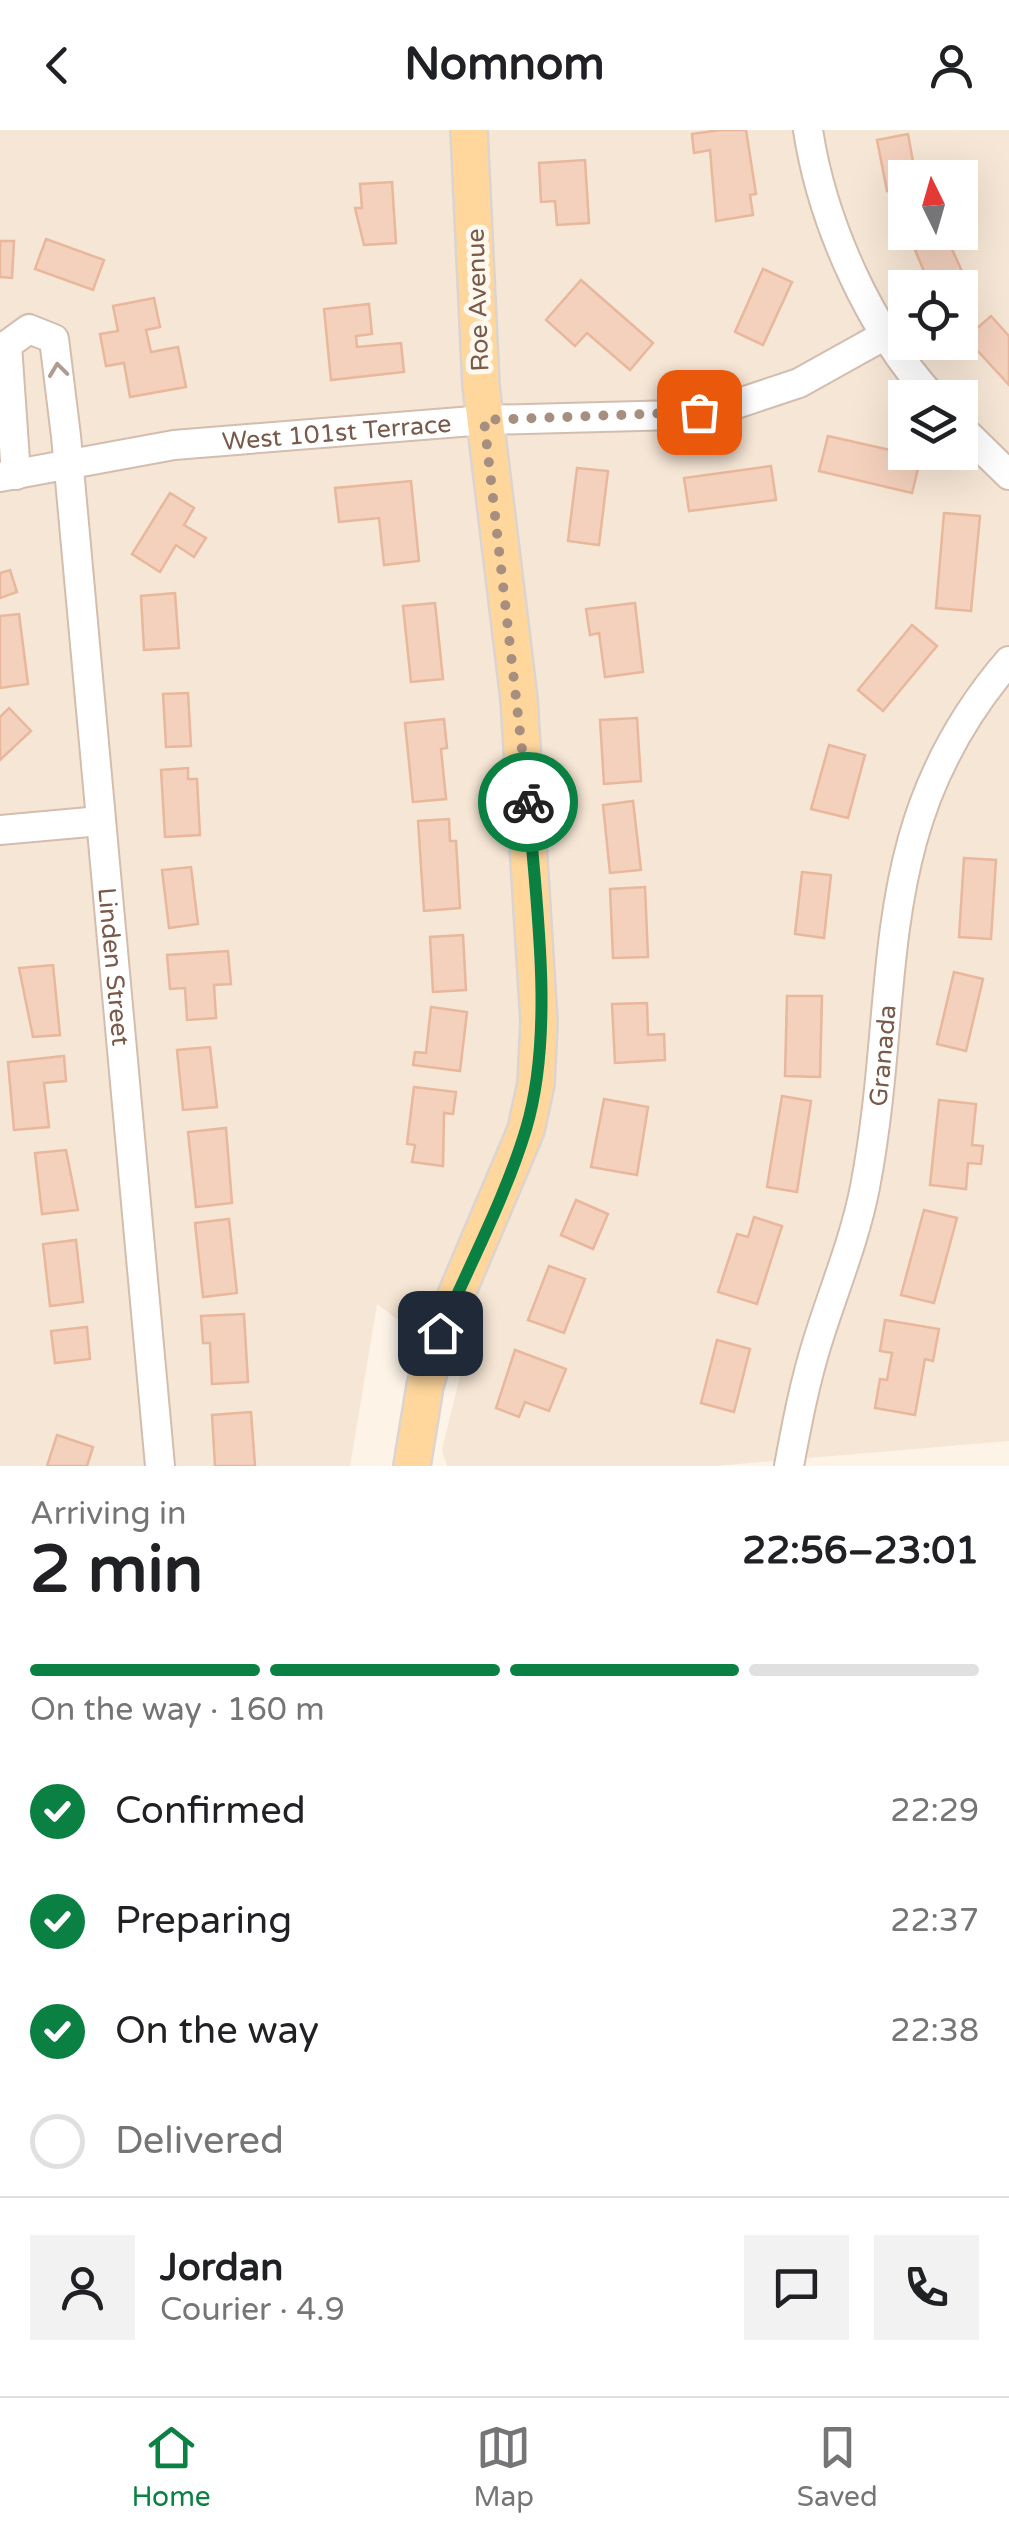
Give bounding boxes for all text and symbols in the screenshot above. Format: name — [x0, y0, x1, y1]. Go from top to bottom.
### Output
icon: back — [30, 38, 85, 93]
text: Nomnom — [404, 38, 605, 92]
icon: person — [924, 38, 979, 93]
north arrow — [888, 160, 978, 250]
map controls — [888, 160, 978, 470]
street label: Roe Avenue — [461, 228, 495, 372]
button: locate — [888, 270, 978, 360]
one-way arrow — [48, 362, 69, 378]
pin — [657, 370, 742, 455]
button: layers — [888, 380, 978, 470]
icon: bag — [672, 385, 727, 440]
street label: West 101st Terrace — [221, 409, 452, 457]
courier — [478, 752, 578, 852]
icon: bike — [501, 775, 556, 830]
street label: Linden Street — [91, 886, 136, 1048]
street label: Granada — [863, 1004, 903, 1108]
pin — [398, 1291, 483, 1376]
icon: home — [413, 1306, 468, 1361]
text: Arriving in — [30, 1495, 187, 1533]
text: 22:56–23:01 — [742, 1528, 979, 1574]
text: 2 min — [30, 1531, 203, 1610]
text: On the way · 160 m — [30, 1691, 325, 1729]
icon: check — [30, 1784, 85, 1839]
text: Confirmed — [115, 1788, 306, 1834]
text: 22:29 — [890, 1792, 979, 1830]
icon: check — [30, 1894, 85, 1949]
text: Preparing — [115, 1898, 292, 1944]
text: 22:37 — [890, 1902, 979, 1940]
icon: check — [30, 2004, 85, 2059]
text: On the way — [115, 2008, 319, 2054]
text: 22:38 — [890, 2012, 979, 2050]
text: Delivered — [115, 2118, 284, 2164]
button: person — [30, 2235, 135, 2340]
button: chat — [744, 2235, 849, 2340]
button: phone — [874, 2235, 979, 2340]
text: Jordan — [160, 2245, 283, 2291]
text: Courier · 4.9 — [160, 2291, 345, 2329]
tab: Home — [131, 2420, 211, 2514]
tab: Map — [473, 2420, 534, 2514]
tab: Saved — [797, 2420, 878, 2514]

